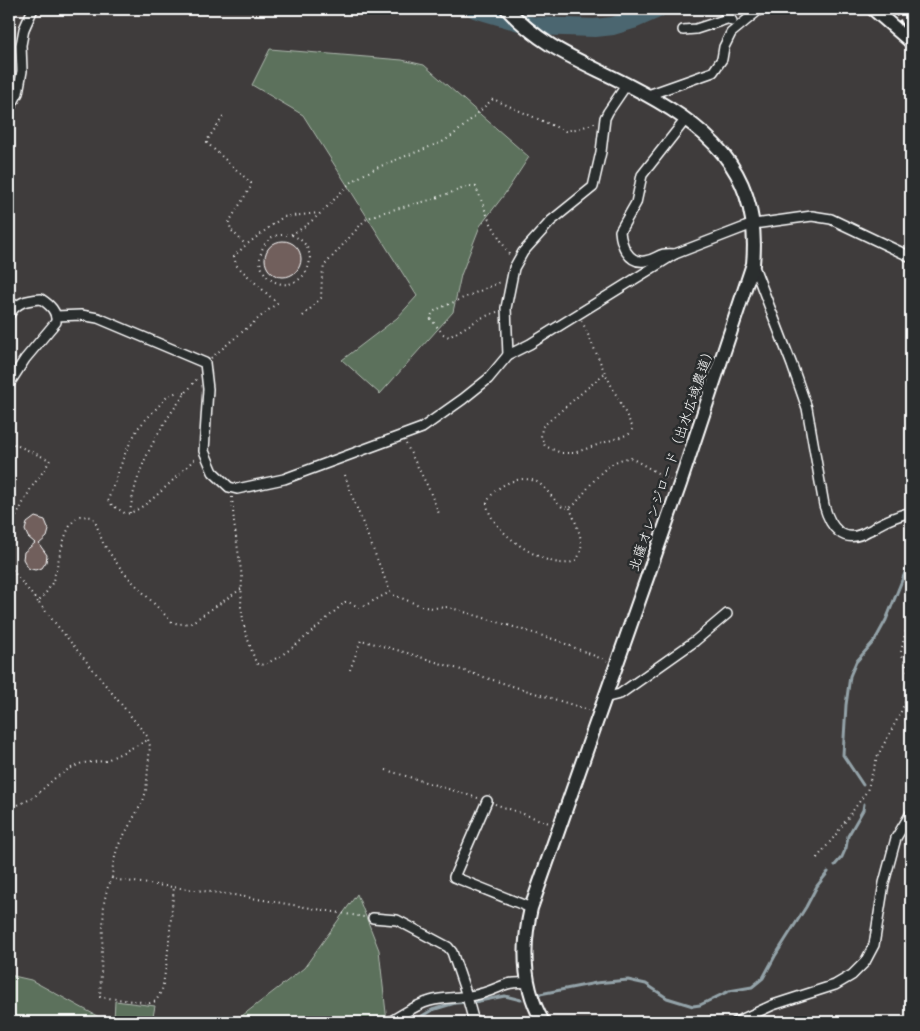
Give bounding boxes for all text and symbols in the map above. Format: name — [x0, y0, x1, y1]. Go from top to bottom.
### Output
street label: 北薩オレンジロード（出水広域農道） — [622, 342, 720, 574]

